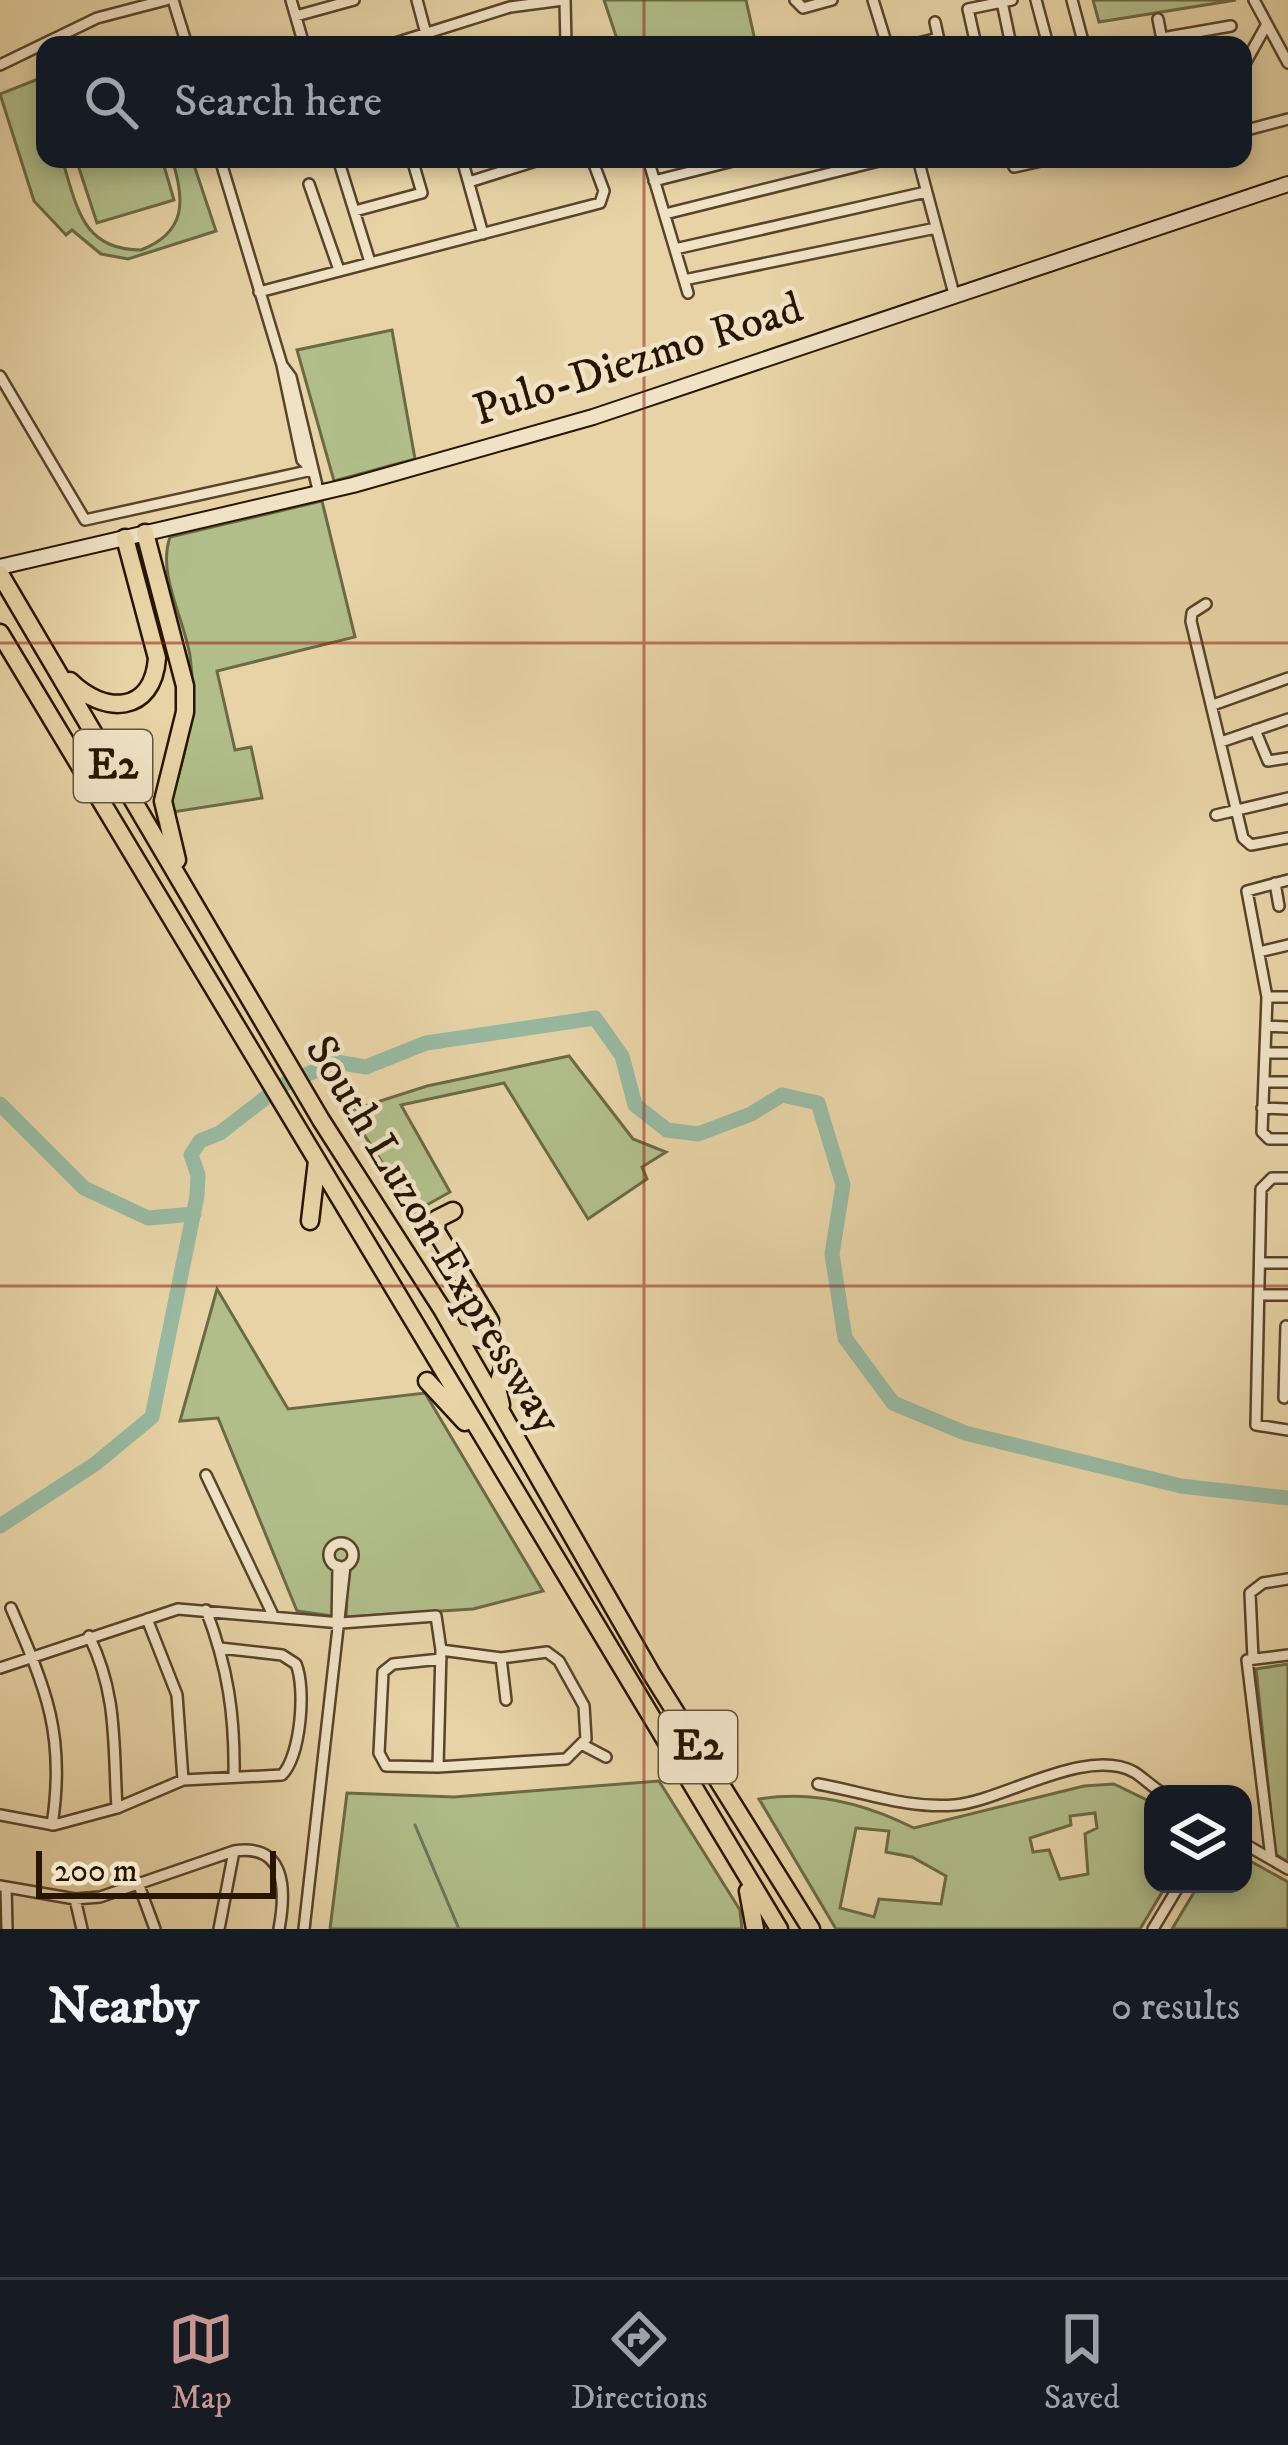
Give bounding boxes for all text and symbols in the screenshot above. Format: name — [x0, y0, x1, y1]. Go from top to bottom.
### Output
search box — [36, 36, 1252, 168]
icon: search — [78, 69, 144, 135]
text: Search here — [174, 74, 382, 130]
street label: Pulo-Diezmo Road — [466, 280, 810, 440]
road number: E2 — [74, 730, 152, 802]
street label: South Luzon Expressway — [292, 1026, 574, 1445]
road number: E2 — [659, 1711, 737, 1783]
map controls — [1144, 1785, 1252, 1893]
button: layers — [1144, 1785, 1252, 1893]
scale bar — [36, 1845, 276, 1898]
text: 200 m — [54, 1851, 138, 1892]
text: Nearby — [48, 1975, 199, 2039]
text: 0 results — [1111, 1983, 1240, 2032]
tab: Map — [168, 2306, 234, 2419]
tab: Directions — [571, 2306, 707, 2419]
tab: Saved — [1044, 2306, 1120, 2419]

